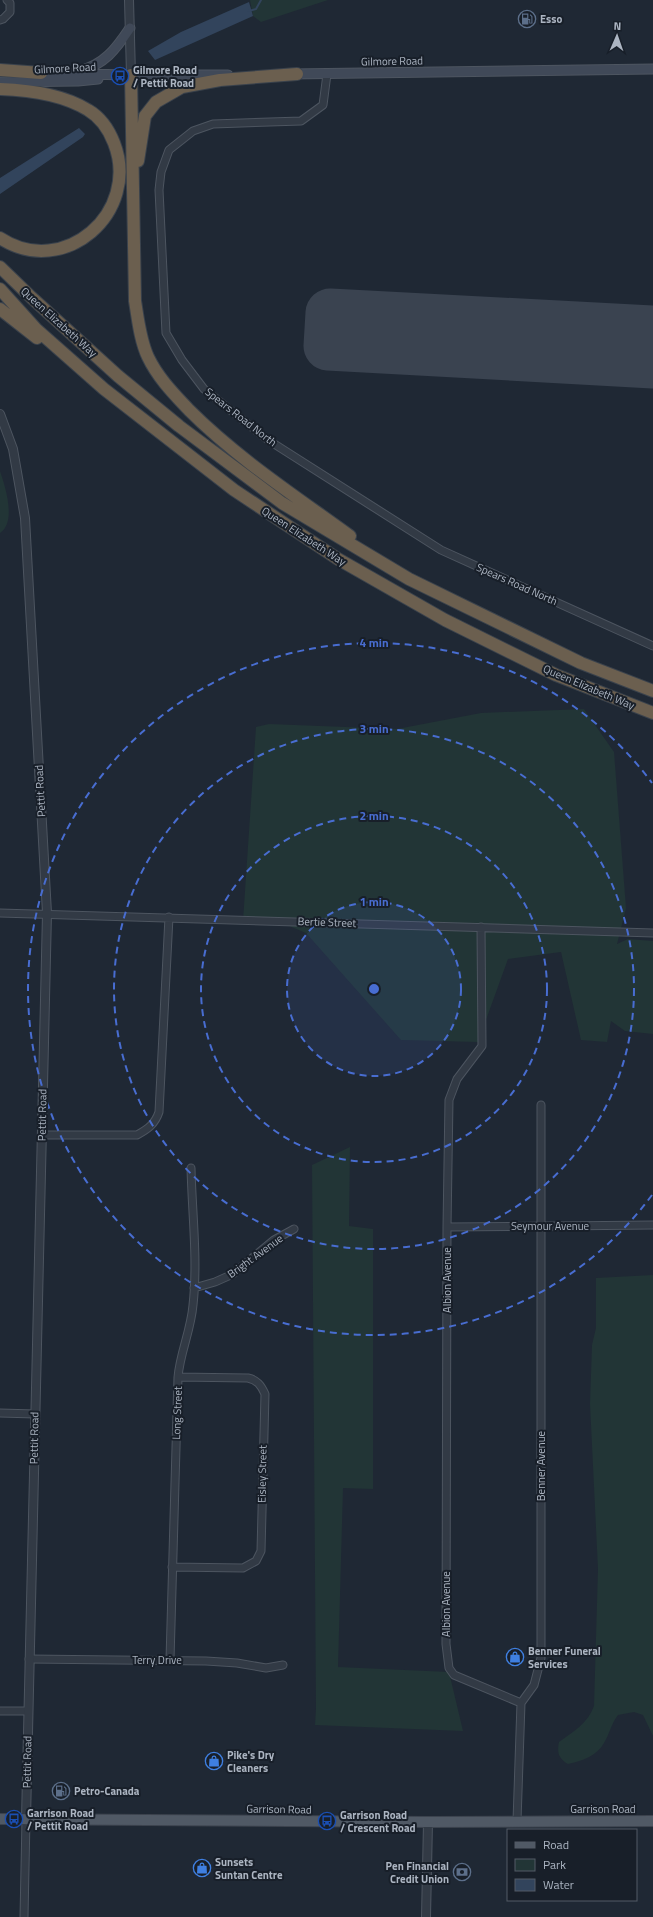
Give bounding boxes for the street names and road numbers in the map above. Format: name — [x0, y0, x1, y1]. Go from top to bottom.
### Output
street label: Gilmore Road — [361, 52, 423, 70]
street label: Gilmore Road — [34, 58, 97, 78]
street label: Queen Elizabeth Way — [17, 283, 101, 361]
street label: Spears Road North — [202, 384, 280, 450]
street label: Queen Elizabeth Way — [259, 503, 350, 570]
street label: Spears Road North — [474, 559, 560, 609]
street label: Queen Elizabeth Way — [541, 661, 638, 714]
street label: Pettit Road — [31, 764, 49, 818]
street label: Bertie Street — [297, 913, 357, 931]
street label: Pettit Road — [34, 1089, 50, 1141]
street label: Seymour Avenue — [511, 1218, 590, 1234]
street label: Bright Avenue — [224, 1230, 286, 1282]
street label: Albion Avenue — [439, 1247, 455, 1313]
street label: Long Street — [168, 1386, 186, 1440]
street label: Pettit Road — [26, 1412, 42, 1464]
street label: Benner Avenue — [533, 1430, 549, 1501]
street label: Eisley Street — [253, 1445, 271, 1503]
street label: Albion Avenue — [438, 1571, 454, 1637]
street label: Terry Drive — [132, 1652, 182, 1668]
street label: Pettit Road — [19, 1736, 35, 1788]
street label: Garrison Road — [246, 1800, 312, 1818]
street label: Garrison Road — [570, 1801, 636, 1817]

